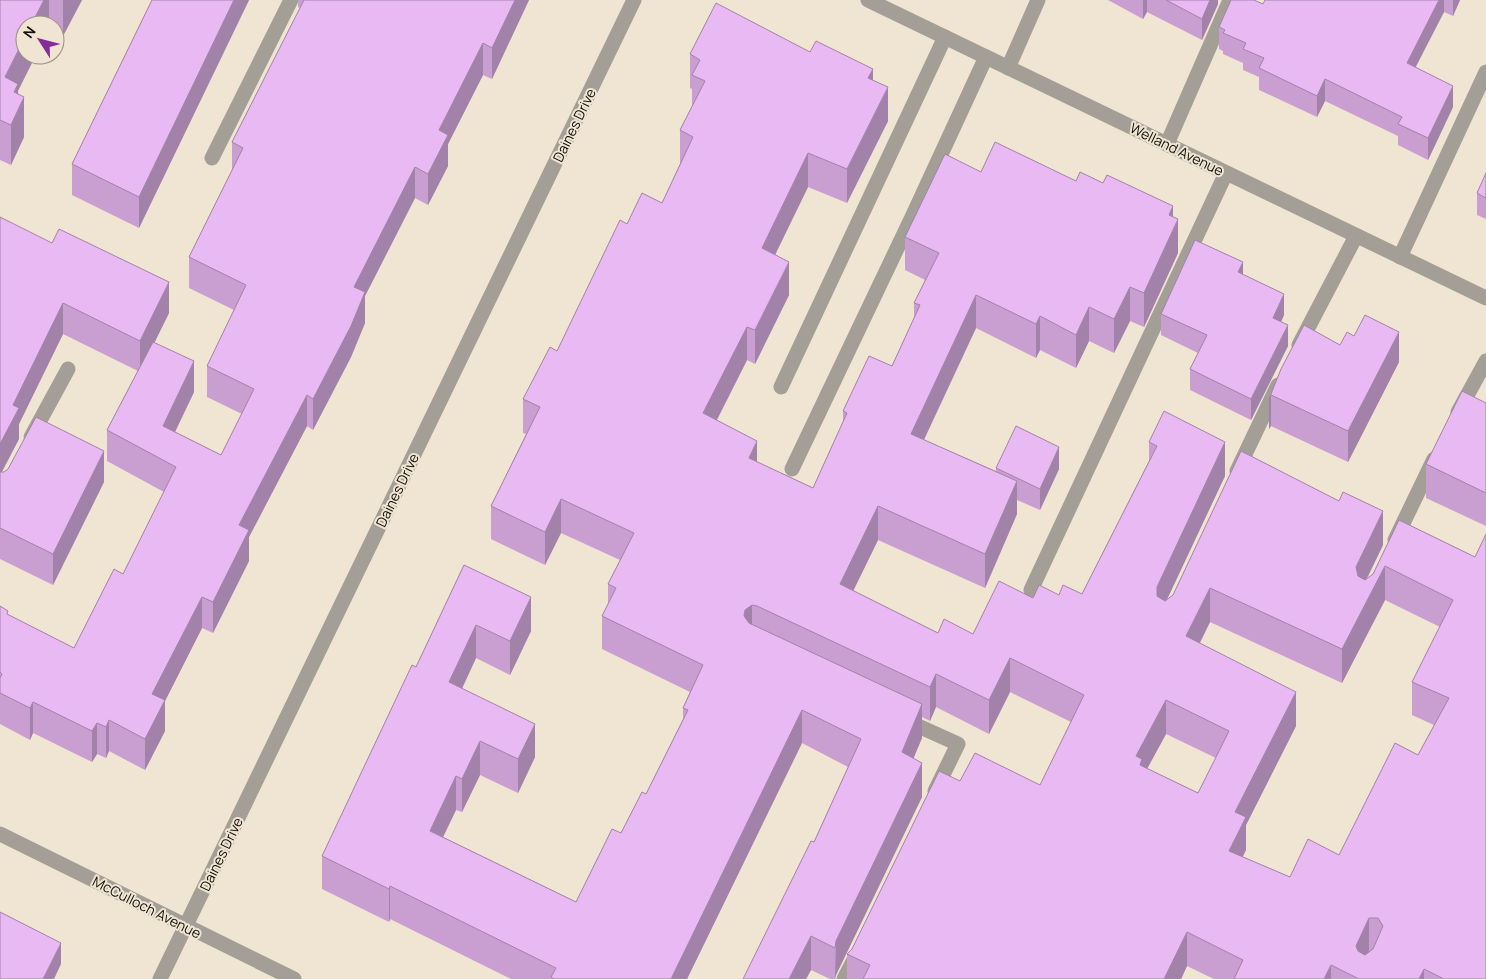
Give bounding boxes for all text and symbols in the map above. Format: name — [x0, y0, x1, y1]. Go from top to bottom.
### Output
north arrow — [15, 15, 65, 65]
text: N — [18, 22, 40, 42]
street label: Daines Drive — [548, 85, 600, 165]
street label: Welland Avenue — [1127, 118, 1227, 180]
street label: Daines Drive — [371, 450, 423, 530]
street label: Daines Drive — [195, 814, 247, 894]
street label: McCulloch Avenue — [89, 871, 205, 943]

